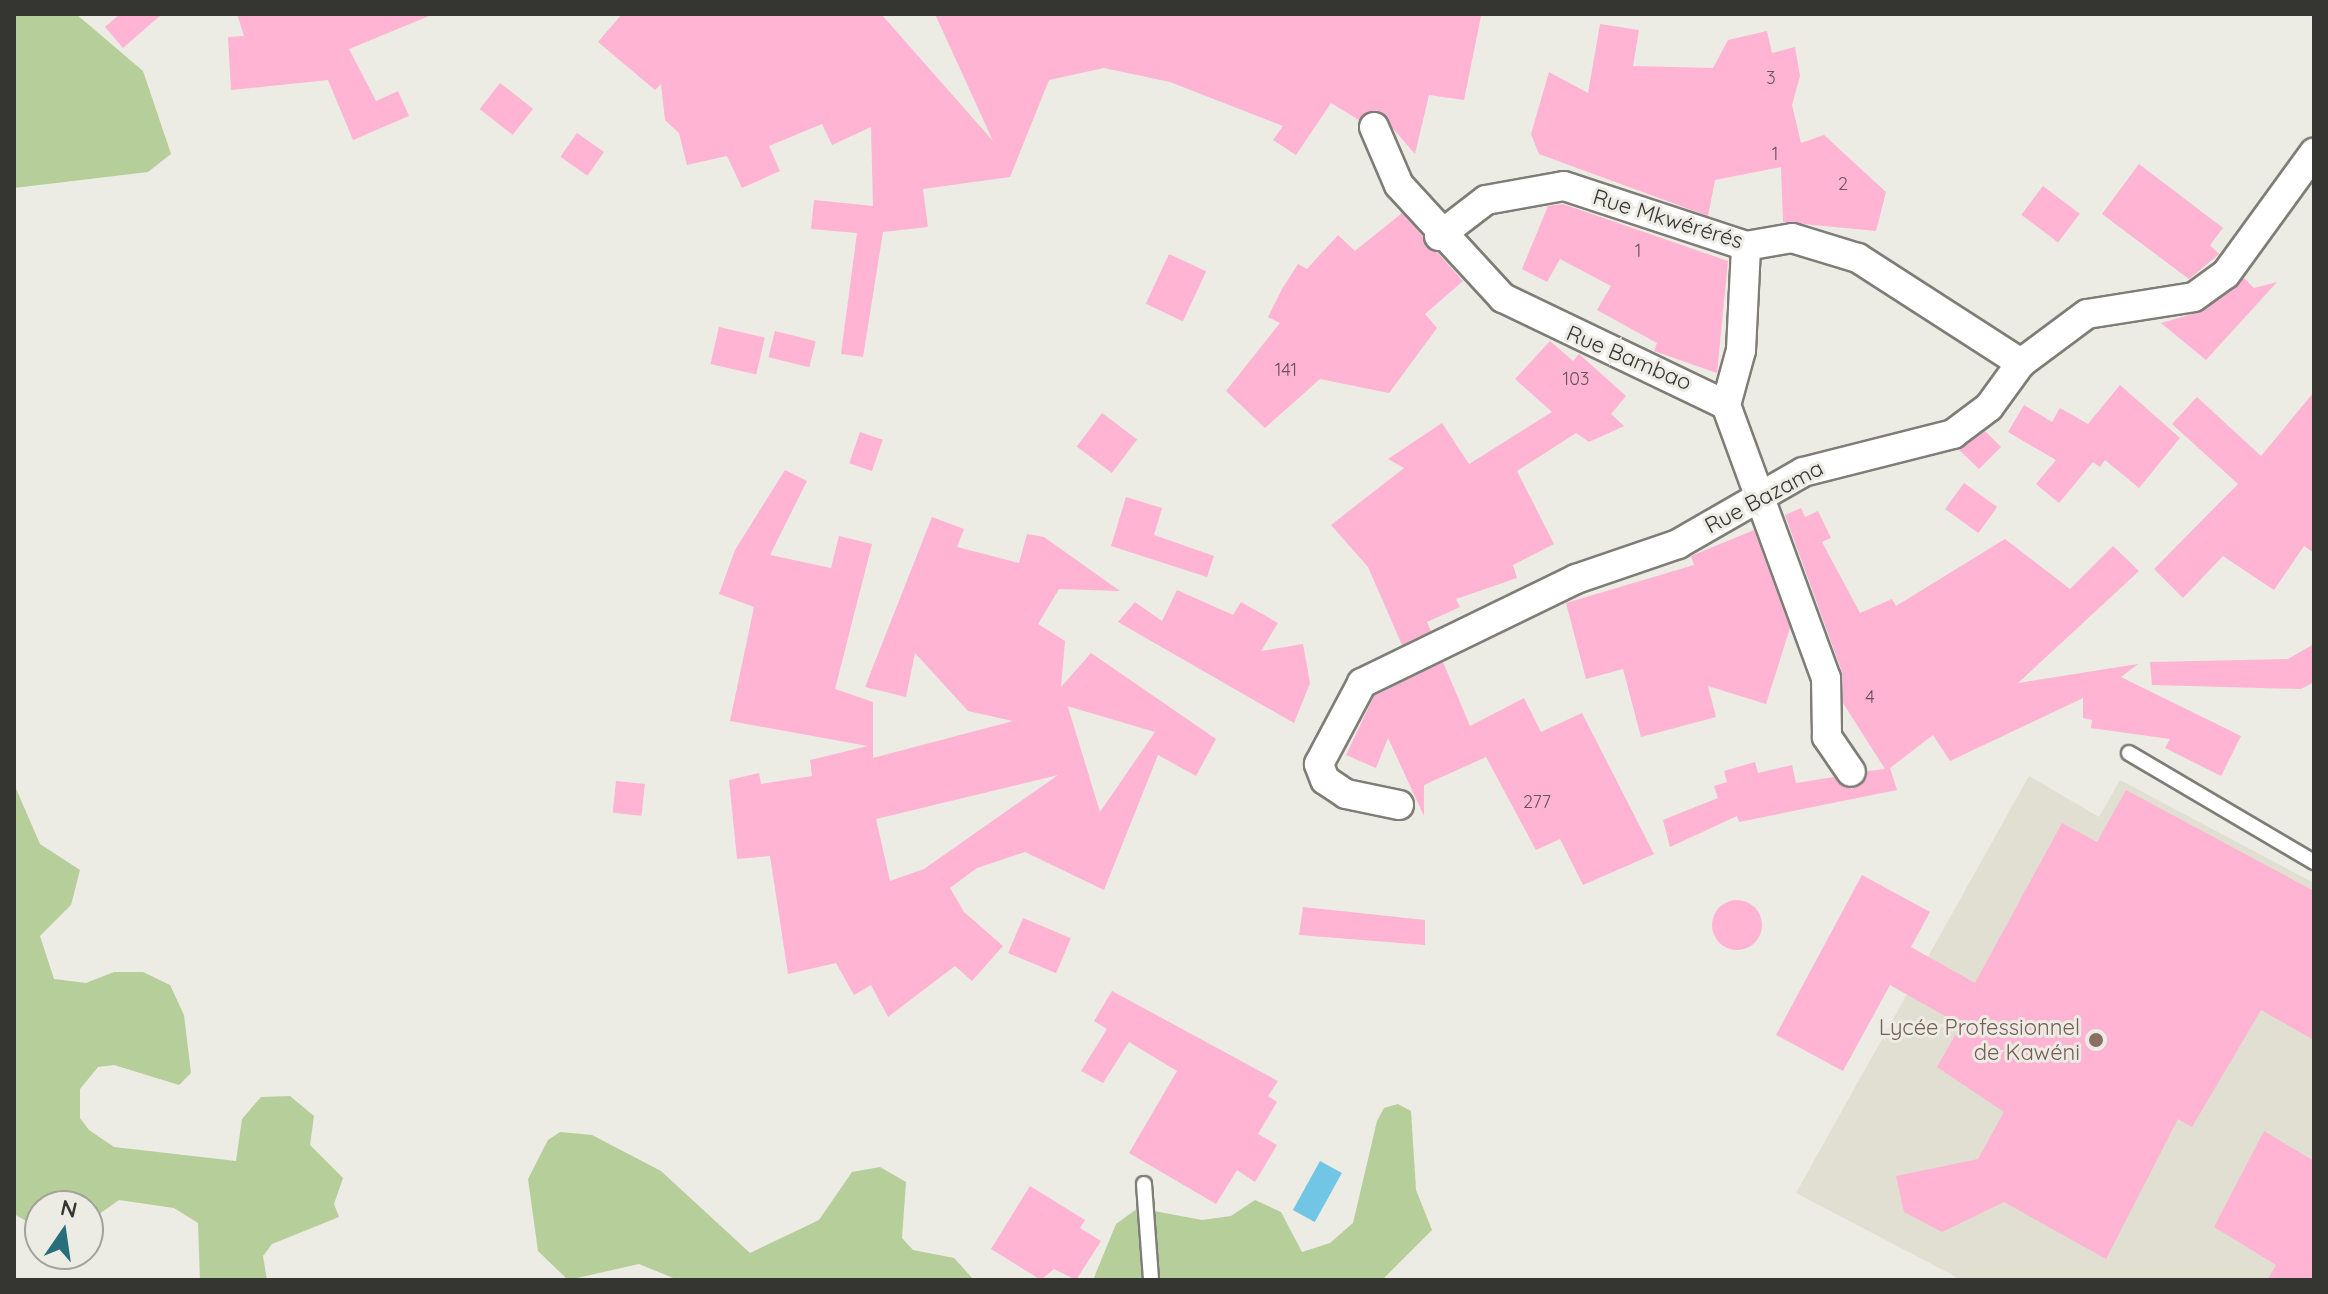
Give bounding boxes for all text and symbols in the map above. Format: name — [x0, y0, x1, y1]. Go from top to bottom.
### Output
house number: 3 — [1766, 67, 1776, 89]
house number: 1 — [1772, 143, 1778, 165]
house number: 2 — [1838, 173, 1848, 195]
street label: Rue Mkwérérés — [1590, 184, 1746, 254]
house number: 1 — [1635, 240, 1641, 262]
street label: Rue Bambao — [1563, 320, 1695, 396]
house number: 141 — [1275, 359, 1297, 381]
house number: 103 — [1563, 368, 1589, 390]
street label: Rue Bazama — [1700, 455, 1828, 539]
house number: 4 — [1865, 686, 1875, 708]
house number: 277 — [1523, 791, 1551, 813]
place label: Lycée Professionnel de Kawéni — [1879, 1014, 2080, 1066]
marker: Lycée Professionnel de Kawéni — [2087, 1031, 2105, 1049]
north arrow — [24, 1190, 104, 1270]
text: N — [58, 1193, 80, 1224]

